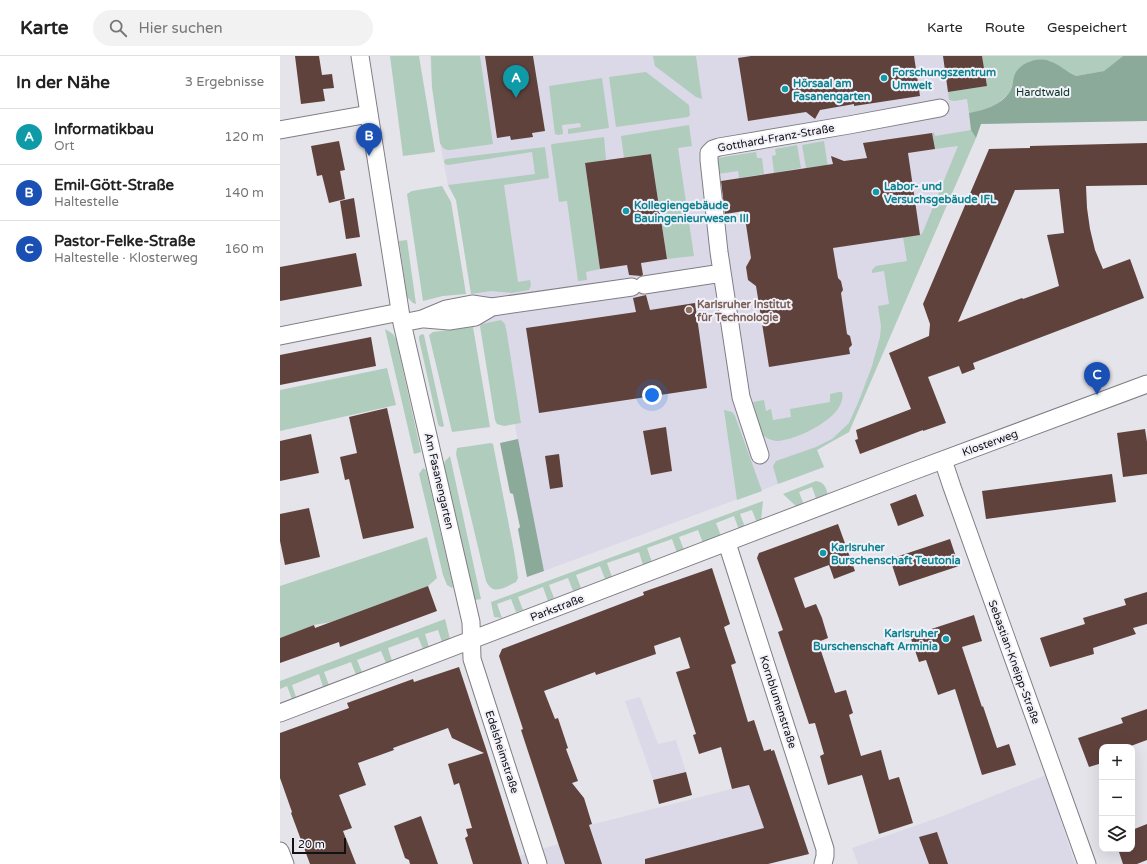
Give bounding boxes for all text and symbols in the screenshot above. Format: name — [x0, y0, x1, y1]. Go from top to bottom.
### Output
search box — [93, 10, 373, 46]
text: Karte — [20, 17, 69, 39]
icon: search — [107, 17, 129, 39]
text: Hier suchen — [139, 19, 223, 37]
text: Karte — [927, 19, 963, 36]
text: Route — [985, 19, 1025, 36]
text: Gespeichert — [1047, 19, 1127, 36]
pin: A — [503, 65, 529, 98]
place label: Forschungszentrum Umwelt — [892, 66, 996, 92]
text: In der Nähe — [16, 72, 110, 93]
marker: Forschungszentrum Umwelt — [879, 73, 889, 83]
text: 3 Ergebnisse — [185, 74, 264, 90]
place label: Hörsaal am Fasanengarten — [793, 77, 871, 104]
marker: Hörsaal am Fasanengarten — [780, 84, 790, 94]
park label: Hardtwald — [1016, 86, 1070, 99]
text: Informatikbau — [54, 120, 154, 138]
street label: Gotthard-Franz-Straße — [717, 121, 835, 155]
pin: B — [356, 123, 382, 156]
text: A — [24, 129, 34, 145]
text: 120 m — [224, 129, 264, 145]
text: Ort — [54, 138, 74, 154]
text: Emil-Gött-Straße — [54, 176, 174, 194]
place label: Labor- und Versuchsgebäude IFL — [884, 180, 997, 207]
text: B — [24, 185, 34, 201]
text: 140 m — [224, 185, 264, 201]
marker: Labor- und Versuchsgebäude IFL — [871, 187, 881, 197]
text: Haltestelle — [54, 194, 119, 210]
place label: Kollegiengebäude Bauingenieurwesen III — [634, 199, 749, 226]
marker: Kollegiengebäude Bauingenieurwesen III — [621, 206, 631, 216]
text: Pastor-Felke-Straße — [54, 232, 195, 250]
text: C — [24, 241, 34, 257]
text: 160 m — [224, 241, 264, 257]
text: Haltestelle · Klosterweg — [54, 250, 198, 266]
place label: Karlsruher Institut für Technologie — [696, 298, 791, 325]
marker: Karlsruher Institut für Technologie — [684, 305, 694, 315]
pin: C — [1084, 362, 1110, 395]
your location — [642, 385, 662, 405]
street label: Klosterweg — [960, 427, 1020, 459]
street label: Am Fasanengarten — [422, 431, 456, 531]
place label: Karlsruher Burschenschaft Teutonia — [831, 541, 961, 567]
marker: Karlsruher Burschenschaft Teutonia — [818, 548, 828, 558]
street label: Parkstraße — [528, 592, 586, 624]
street label: Sebastian-Kneipp-Straße — [986, 598, 1042, 726]
place label: Karlsruher Burschenschaft Arminia — [813, 627, 939, 653]
marker: Karlsruher Burschenschaft Arminia — [941, 634, 951, 644]
street label: Kornblumenstraße — [757, 654, 799, 750]
street label: Edelsheimstraße — [482, 709, 522, 795]
map controls — [1099, 744, 1135, 852]
button: + — [1099, 744, 1135, 780]
button: − — [1099, 780, 1135, 816]
button: layers — [1099, 816, 1135, 852]
scale bar — [292, 836, 346, 855]
text: 20 m — [298, 838, 325, 851]

